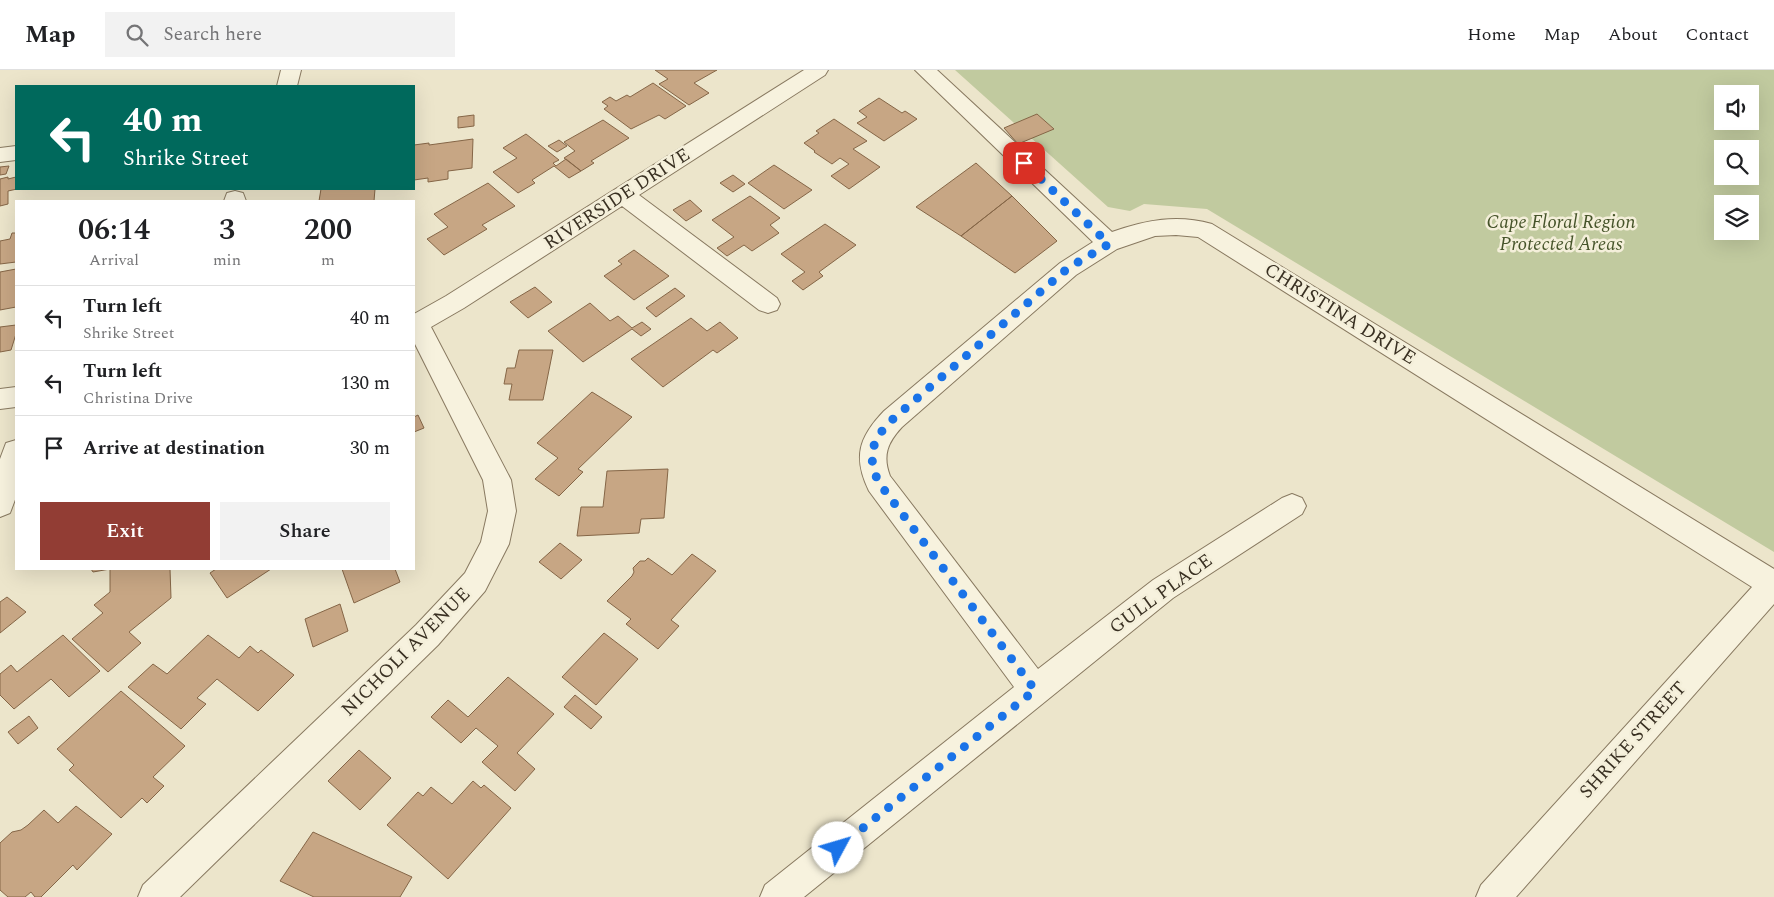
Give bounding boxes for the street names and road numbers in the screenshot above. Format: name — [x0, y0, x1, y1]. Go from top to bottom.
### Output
street label: RIVERSIDE DRIVE — [538, 141, 696, 257]
street label: CHRISTINA DRIVE — [1258, 256, 1422, 372]
street label: GULL PLACE — [1103, 546, 1219, 642]
street label: NICHOLI AVENUE — [335, 581, 477, 723]
street label: SHRIKE STREET — [1572, 675, 1694, 805]

